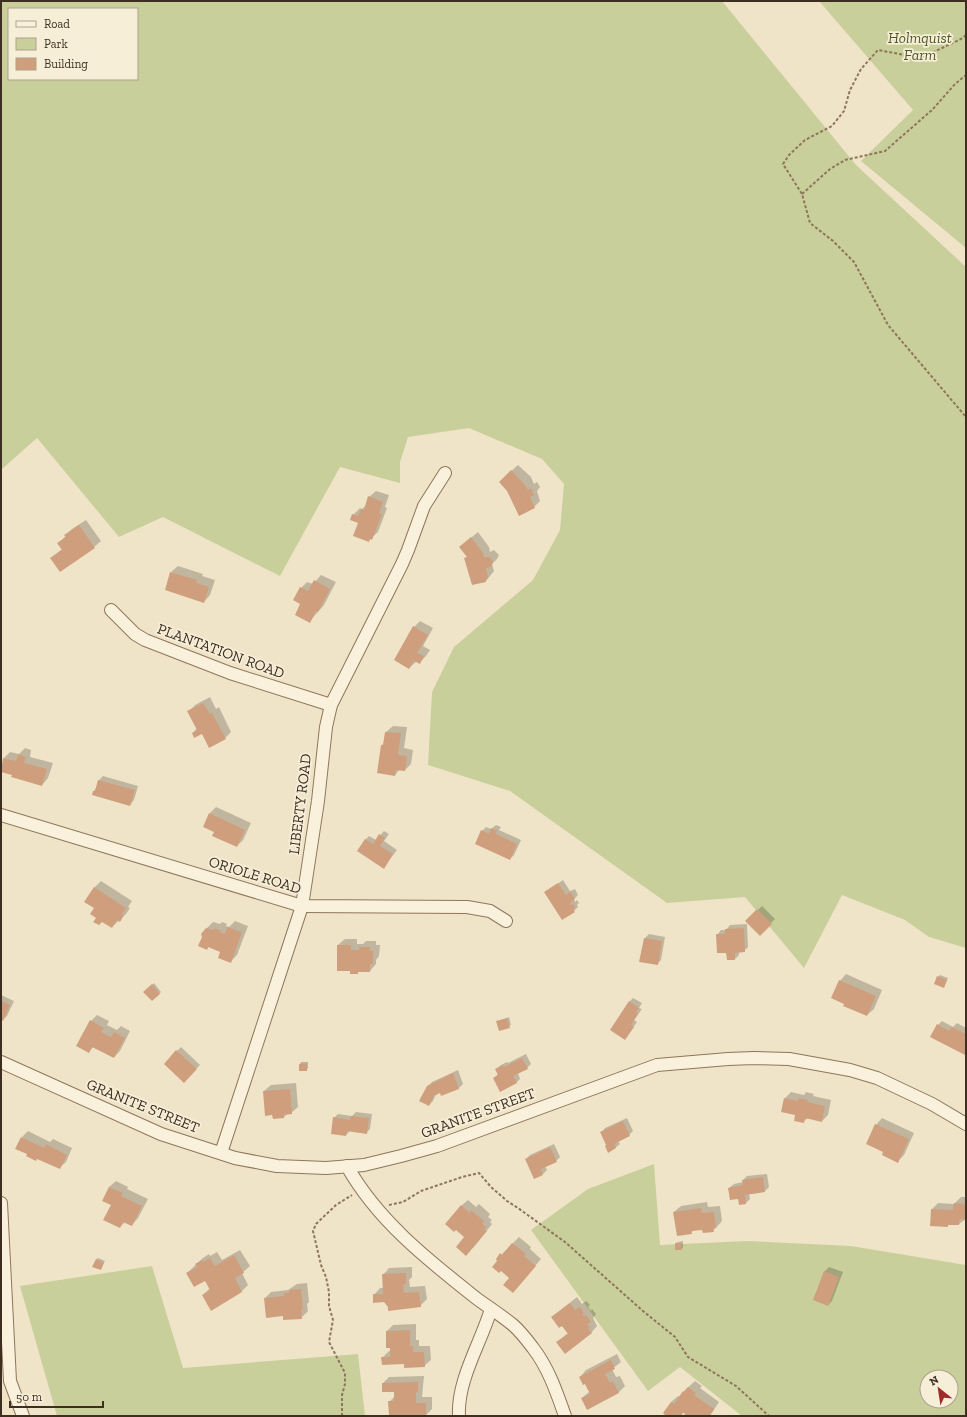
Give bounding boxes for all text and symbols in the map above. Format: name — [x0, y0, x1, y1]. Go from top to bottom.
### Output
legend — [8, 8, 138, 80]
text: Road — [44, 17, 70, 31]
park label: Holmquist Farm — [888, 29, 952, 64]
text: Park — [44, 37, 69, 51]
text: Building — [44, 57, 88, 71]
street label: PLANTATION ROAD — [155, 620, 287, 682]
street label: LIBERTY ROAD — [285, 753, 315, 855]
street label: ORIOLE ROAD — [207, 852, 303, 898]
street label: GRANITE STREET — [84, 1075, 202, 1137]
street label: GRANITE STREET — [418, 1084, 538, 1142]
north arrow — [919, 1369, 959, 1409]
text: N — [927, 1373, 942, 1388]
scale bar — [10, 1383, 103, 1409]
text: 50 m — [16, 1390, 43, 1404]

